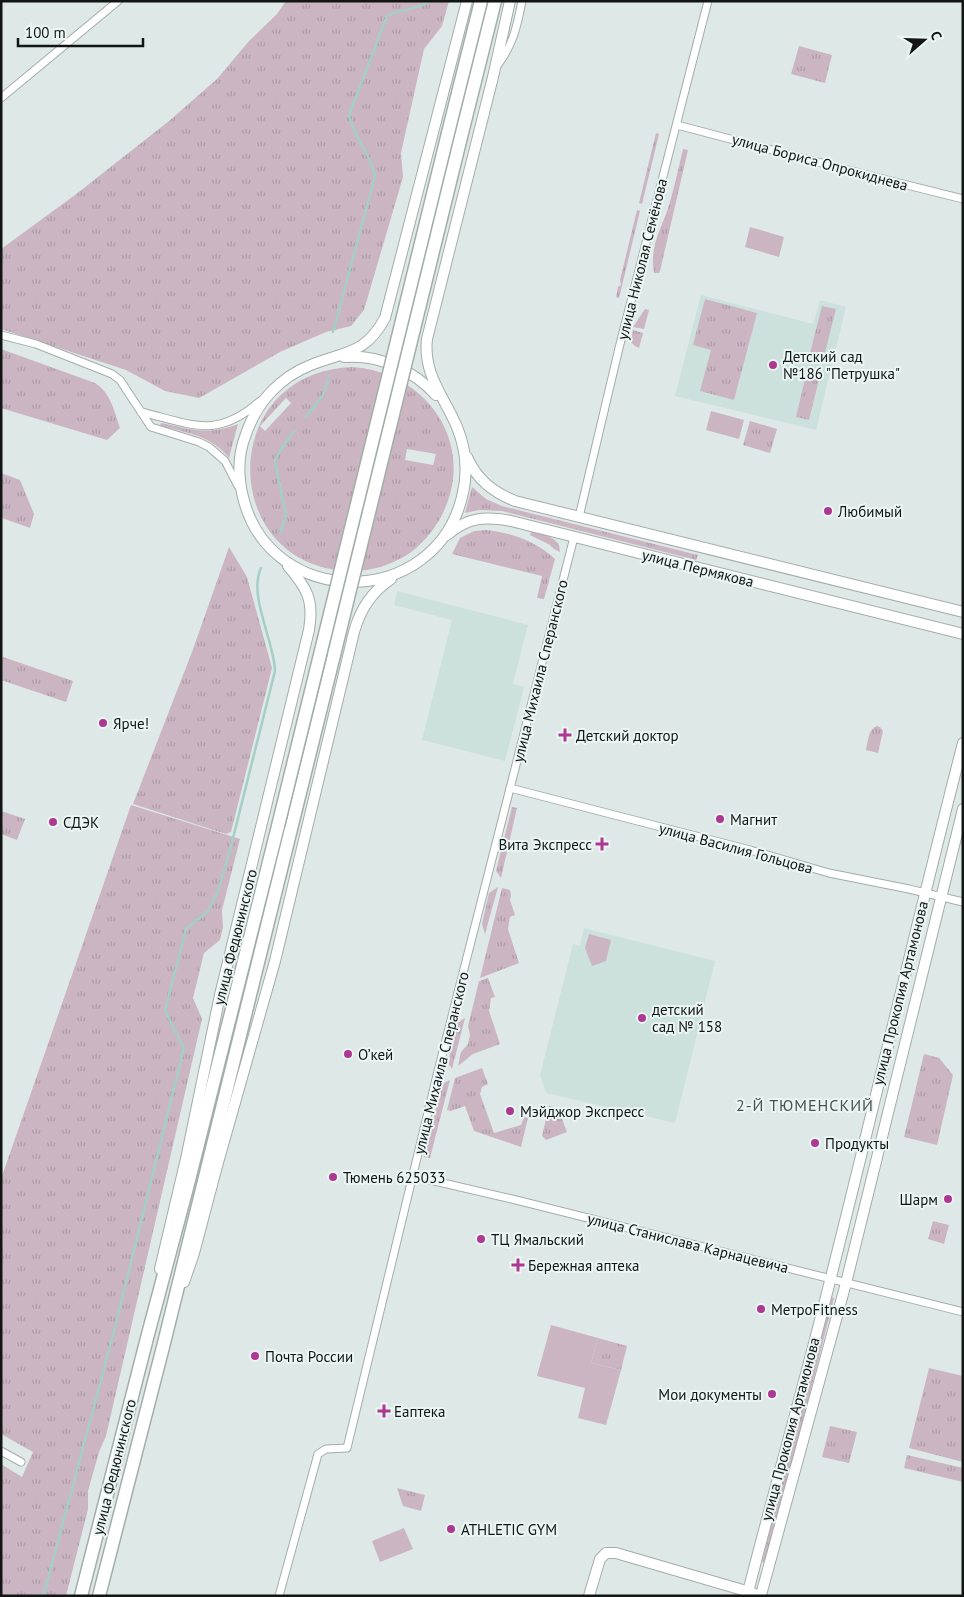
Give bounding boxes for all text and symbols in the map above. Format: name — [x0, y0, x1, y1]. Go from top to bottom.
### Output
scale bar — [18, 15, 142, 47]
north arrow — [899, 15, 949, 65]
text: 100 m — [25, 23, 66, 42]
text: С — [926, 29, 946, 42]
street label: улица Бориса Опрокиднева — [730, 129, 910, 195]
street label: улица Николая Семёнова — [613, 176, 671, 342]
place label: Детский сад №186 "Петрушка" — [783, 347, 900, 383]
marker: Детский сад №186 "Петрушка" — [767, 359, 779, 371]
place label: Любимый — [837, 502, 902, 521]
marker: Любимый — [822, 505, 834, 517]
street label: улица Пермякова — [640, 545, 756, 591]
street label: улица Михаила Сперанского — [508, 578, 572, 764]
place label: Ярче! — [113, 714, 149, 733]
marker: Ярче! — [97, 717, 109, 729]
place label: Детский доктор — [576, 726, 679, 745]
marker: Детский доктор — [558, 728, 572, 742]
place label: Магнит — [730, 810, 777, 829]
place label: СДЭК — [63, 813, 99, 832]
marker: Магнит — [714, 813, 726, 825]
marker: СДЭК — [47, 816, 59, 828]
street label: улица Василия Гольцова — [657, 818, 815, 878]
place label: Вита Экспресс — [498, 835, 592, 854]
marker: Вита Экспресс — [596, 838, 608, 850]
street label: улица Федюнинского — [209, 867, 261, 1007]
street label: улица Прокопия Артамонова — [868, 899, 932, 1087]
street label: улица Михаила Сперанского — [409, 970, 473, 1156]
place label: детский сад № 158 — [652, 1000, 722, 1036]
marker: детский сад № 158 — [636, 1012, 648, 1024]
place label: О’кей — [358, 1045, 393, 1064]
marker: О’кей — [342, 1048, 354, 1060]
district label: 2-Й ТЮМЕНСКИЙ — [736, 1095, 874, 1115]
place label: Мэйджор Экспресс — [520, 1102, 645, 1121]
marker: Мэйджор Экспресс — [504, 1105, 516, 1117]
place label: Продукты — [825, 1134, 889, 1153]
marker: Продукты — [809, 1137, 821, 1149]
place label: Тюмень 625033 — [343, 1168, 445, 1187]
marker: Тюмень 625033 — [327, 1171, 339, 1183]
place label: Шарм — [900, 1190, 938, 1209]
marker: Шарм — [942, 1193, 954, 1205]
street label: улица Станислава Карнацевича — [585, 1209, 791, 1277]
place label: ТЦ Ямальский — [491, 1230, 584, 1249]
marker: ТЦ Ямальский — [475, 1233, 487, 1245]
place label: Бережная аптека — [528, 1256, 640, 1275]
marker: Бережная аптека — [512, 1259, 524, 1271]
place label: МетроFitness — [771, 1300, 858, 1319]
marker: МетроFitness — [755, 1303, 767, 1315]
street label: улица Прокопия Артамонова — [756, 1335, 824, 1523]
place label: Почта России — [265, 1347, 353, 1366]
marker: Почта России — [249, 1350, 261, 1362]
place label: Мои документы — [658, 1385, 762, 1404]
marker: Мои документы — [766, 1388, 778, 1400]
street label: улица Федюнинского — [88, 1397, 140, 1537]
place label: Еаптека — [394, 1402, 445, 1421]
marker: Еаптека — [378, 1405, 390, 1417]
place label: ATHLETIC GYM — [461, 1520, 557, 1539]
marker: ATHLETIC GYM — [445, 1523, 457, 1535]

